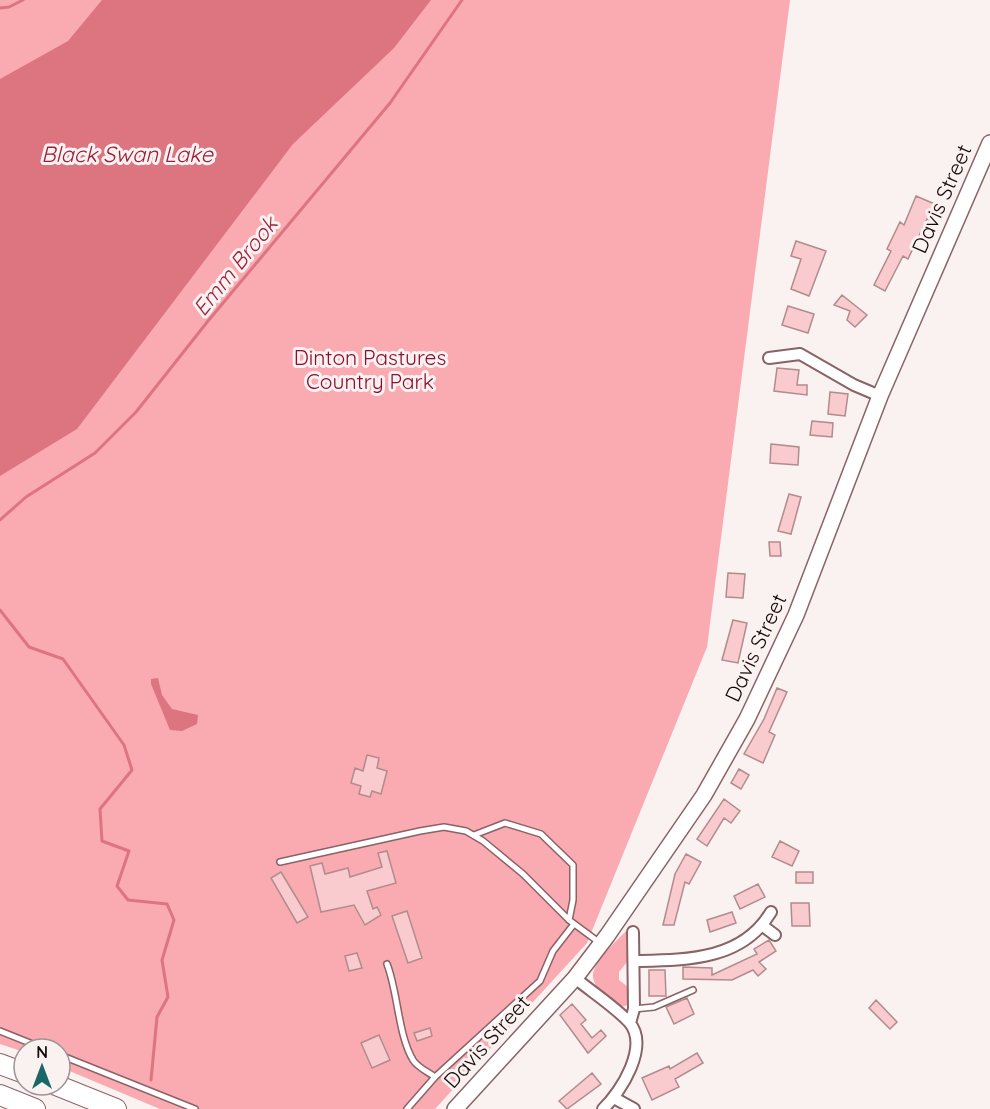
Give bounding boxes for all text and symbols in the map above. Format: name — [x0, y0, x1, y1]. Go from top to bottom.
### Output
water label: Black Swan Lake — [41, 140, 214, 168]
street label: Davis Street — [906, 140, 977, 257]
water label: Emm Brook — [187, 209, 285, 321]
park label: Dinton Pastures Country Park — [294, 344, 446, 394]
street label: Davis Street — [719, 589, 791, 706]
street label: Davis Street — [438, 989, 535, 1093]
north arrow — [12, 1037, 72, 1097]
text: N — [36, 1042, 48, 1062]

